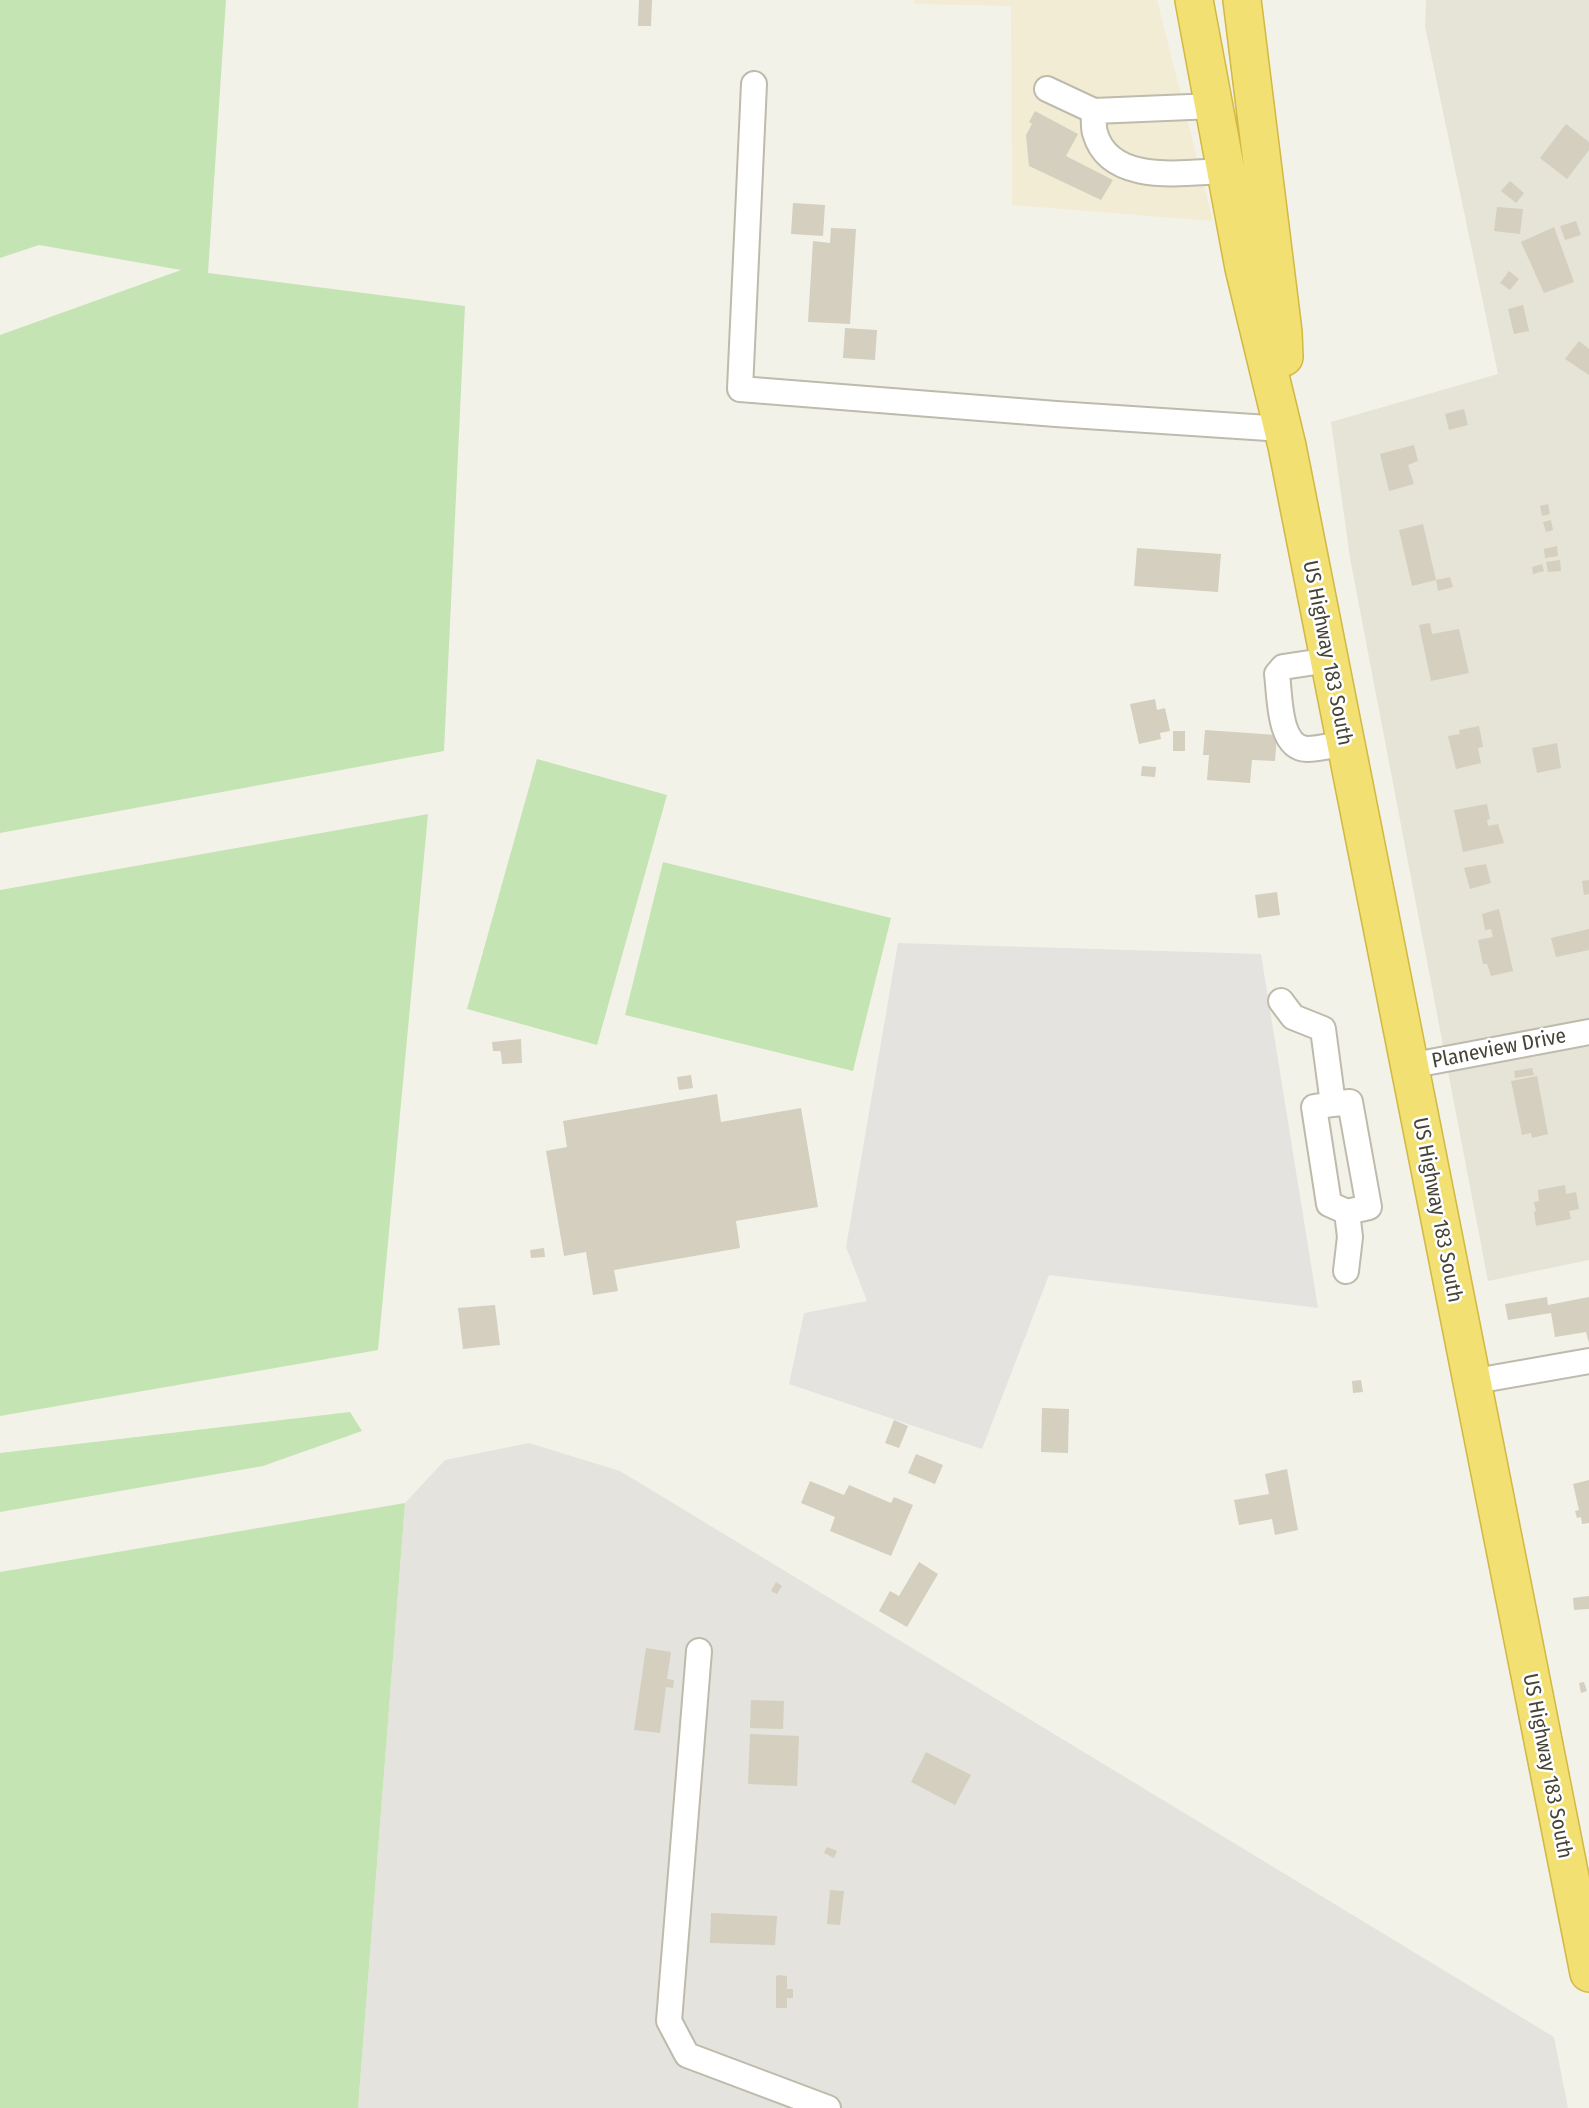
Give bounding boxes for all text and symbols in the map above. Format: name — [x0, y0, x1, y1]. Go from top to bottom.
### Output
street label: US Highway 183 South — [1297, 558, 1357, 748]
street label: Planeview Drive — [1430, 1024, 1568, 1074]
street label: US Highway 183 South — [1407, 1115, 1467, 1305]
street label: US Highway 183 South — [1517, 1671, 1577, 1861]

